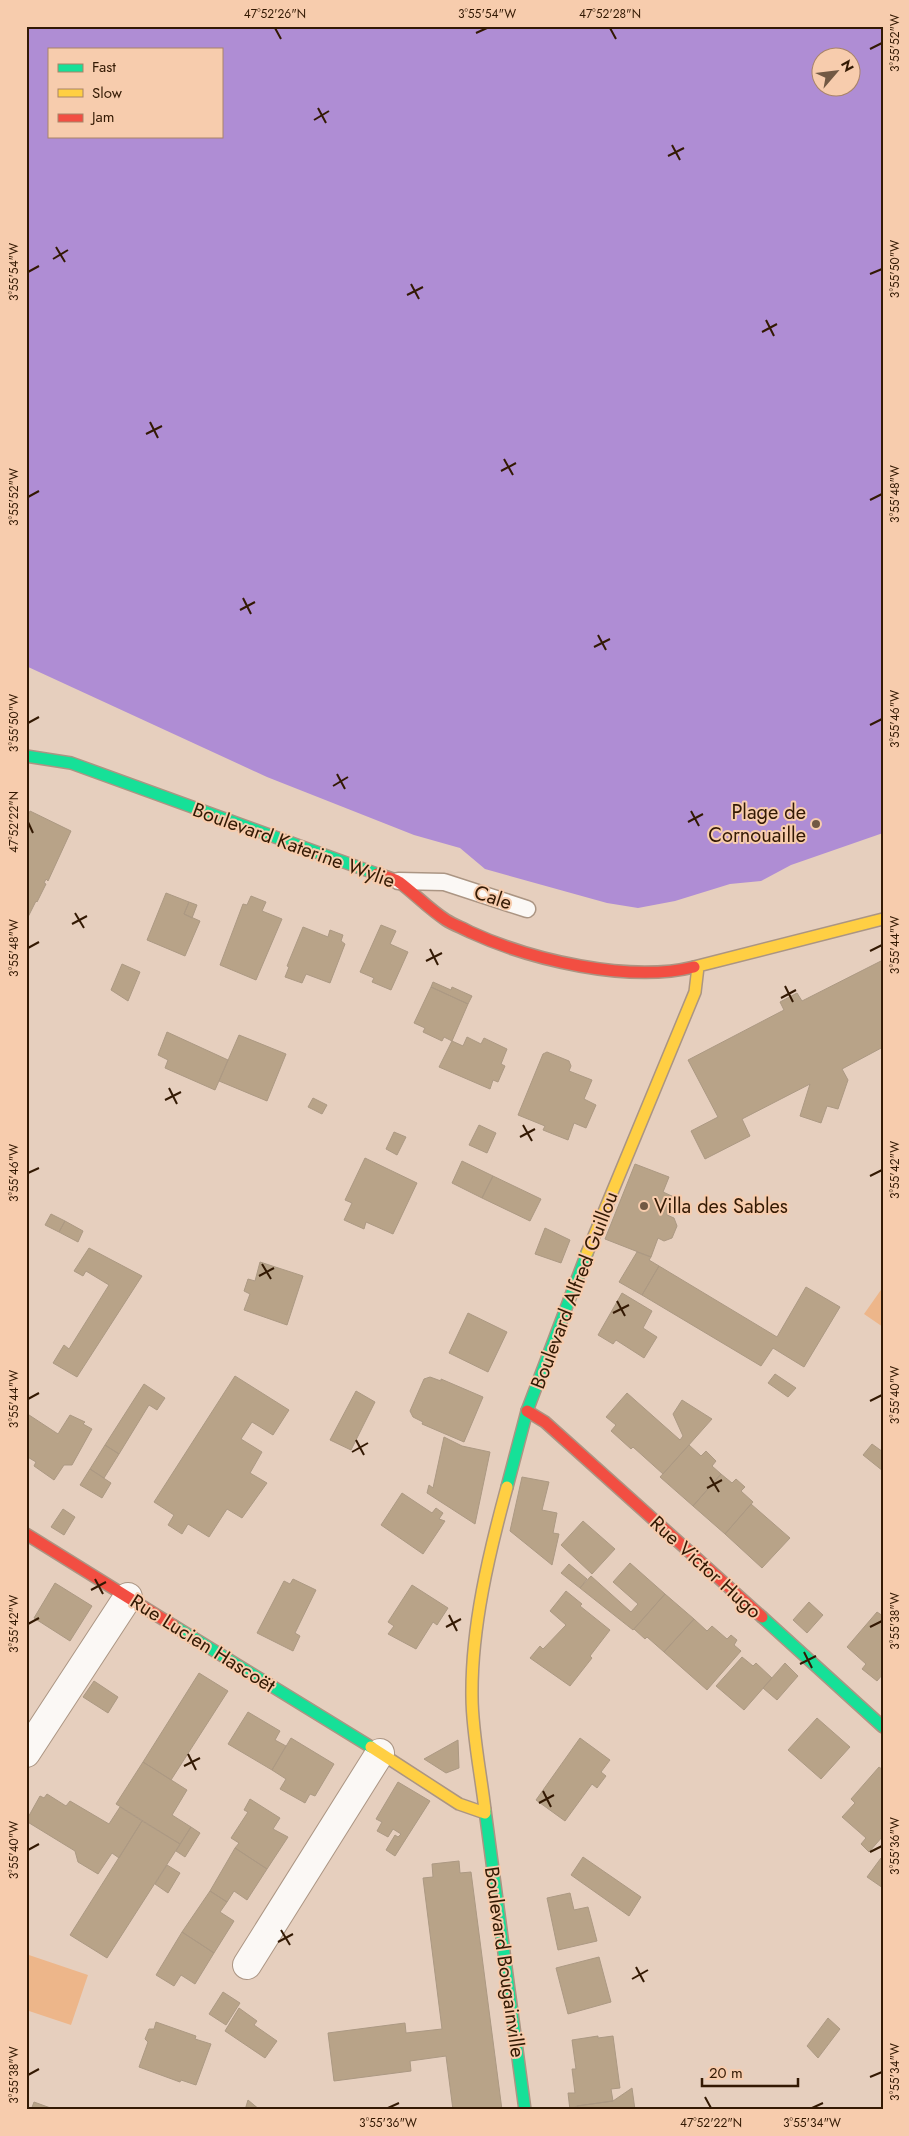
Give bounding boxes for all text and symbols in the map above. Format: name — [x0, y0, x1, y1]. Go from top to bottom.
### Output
text: 47°52'26"N — [244, 5, 306, 23]
text: 3°55'54"W — [458, 5, 516, 23]
text: 47°52'28"N — [579, 5, 641, 23]
text: 3°55'52"W — [886, 14, 904, 72]
legend — [48, 48, 222, 138]
north arrow — [812, 48, 862, 98]
text: Fast — [92, 56, 116, 78]
text: N — [836, 56, 859, 76]
text: Slow — [92, 82, 123, 104]
text: Jam — [90, 106, 115, 128]
text: 3°55'50"W — [886, 240, 904, 298]
text: 3°55'54"W — [5, 243, 23, 301]
text: 3°55'48"W — [886, 465, 904, 523]
text: 3°55'52"W — [5, 468, 23, 526]
text: 3°55'46"W — [886, 690, 904, 748]
text: 3°55'50"W — [5, 694, 23, 752]
text: 47°52'22"N — [5, 791, 23, 853]
street label: Boulevard Katerine Wylie — [189, 795, 399, 896]
place label: Plage de Cornouaille — [708, 798, 806, 850]
marker: Plage de Cornouaille — [810, 818, 822, 830]
street label: Cale — [470, 878, 516, 917]
text: 3°55'44"W — [886, 916, 904, 974]
text: 3°55'48"W — [5, 919, 23, 977]
text: 3°55'42"W — [886, 1141, 904, 1199]
text: 3°55'46"W — [5, 1144, 23, 1202]
street label: Boulevard Alfred Guillou — [523, 1187, 626, 1393]
place label: Villa des Sables — [654, 1192, 788, 1221]
marker: Villa des Sables — [638, 1200, 650, 1212]
text: 3°55'40"W — [886, 1366, 904, 1424]
text: 3°55'44"W — [5, 1370, 23, 1428]
street label: Rue Victor Hugo — [643, 1509, 768, 1626]
street label: Rue Lucien Hascoët — [125, 1587, 281, 1700]
text: 3°55'38"W — [886, 1592, 904, 1650]
text: 3°55'42"W — [5, 1595, 23, 1653]
text: 3°55'36"W — [886, 1817, 904, 1875]
text: 3°55'40"W — [5, 1821, 23, 1879]
street label: Boulevard Bougainville — [477, 1865, 532, 2059]
text: 3°55'34"W — [886, 2043, 904, 2101]
text: 3°55'38"W — [5, 2046, 23, 2104]
scale bar — [702, 2056, 798, 2088]
text: 20 m — [709, 2062, 743, 2084]
text: 3°55'36"W — [359, 2114, 417, 2132]
text: 47°52'22"N — [680, 2114, 742, 2132]
text: 3°55'34"W — [783, 2114, 841, 2132]

